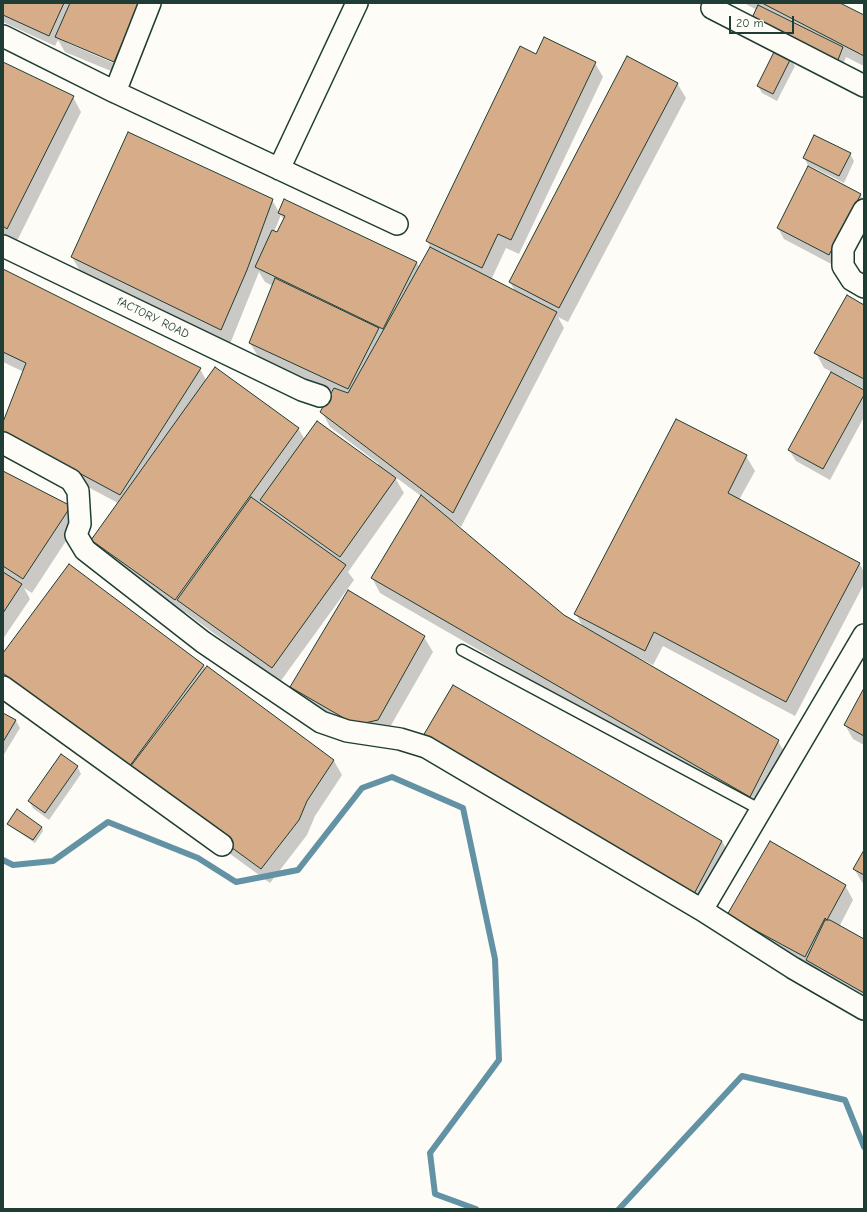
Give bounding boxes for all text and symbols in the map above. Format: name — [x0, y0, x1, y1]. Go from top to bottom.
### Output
scale bar — [731, 8, 796, 34]
text: 20 m — [736, 16, 764, 30]
street label: fACTORY ROAD — [115, 294, 191, 342]

